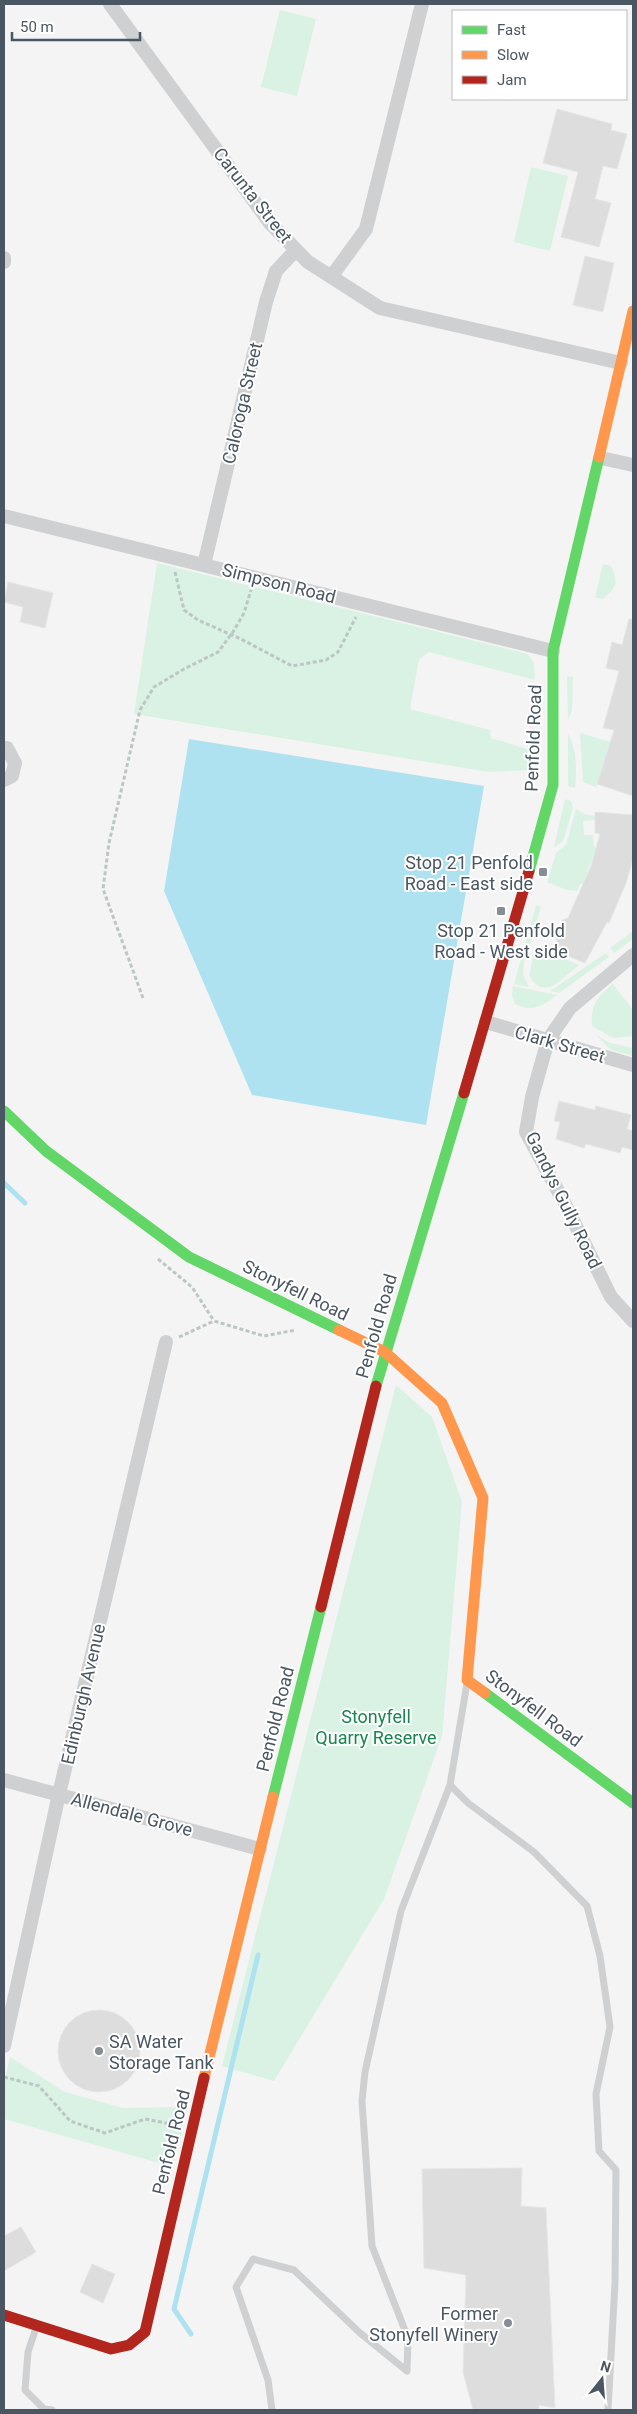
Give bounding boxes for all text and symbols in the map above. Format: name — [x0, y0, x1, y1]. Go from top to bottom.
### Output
scale bar — [12, 10, 140, 42]
legend — [452, 10, 627, 100]
text: 50 m — [20, 18, 54, 36]
text: Fast — [497, 21, 526, 39]
text: Slow — [497, 46, 529, 64]
text: Jam — [497, 71, 527, 89]
street label: Carunta Street — [209, 143, 297, 247]
street label: Caloroga Street — [218, 340, 266, 466]
street label: Simpson Road — [220, 559, 338, 607]
street label: Penfold Road — [521, 684, 545, 792]
place label: Stop 21 Penfold Road - East side — [405, 852, 533, 894]
marker: Stop 21 Penfold Road - East side — [537, 866, 549, 878]
marker: Stop 21 Penfold Road - West side — [495, 905, 507, 917]
place label: Stop 21 Penfold Road - West side — [434, 920, 568, 962]
street label: Clark Street — [512, 1021, 608, 1067]
street label: Gandys Gully Road — [522, 1128, 606, 1272]
street label: Stonyfell Road — [240, 1255, 352, 1325]
street label: Penfold Road — [351, 1271, 401, 1381]
street label: Edinburgh Avenue — [57, 1622, 109, 1766]
street label: Penfold Road — [252, 1664, 298, 1774]
street label: Stonyfell Road — [482, 1665, 586, 1751]
park label: Stonyfell Quarry Reserve — [315, 1706, 437, 1748]
street label: Allendale Grove — [69, 1788, 195, 1840]
place label: SA Water Storage Tank — [109, 2031, 214, 2073]
marker: SA Water Storage Tank — [93, 2045, 105, 2057]
street label: Penfold Road — [148, 2087, 194, 2197]
place label: Former Stonyfell Winery — [369, 2303, 498, 2345]
marker: Former Stonyfell Winery — [502, 2317, 514, 2329]
north arrow — [577, 2354, 627, 2404]
text: N — [599, 2357, 613, 2376]

